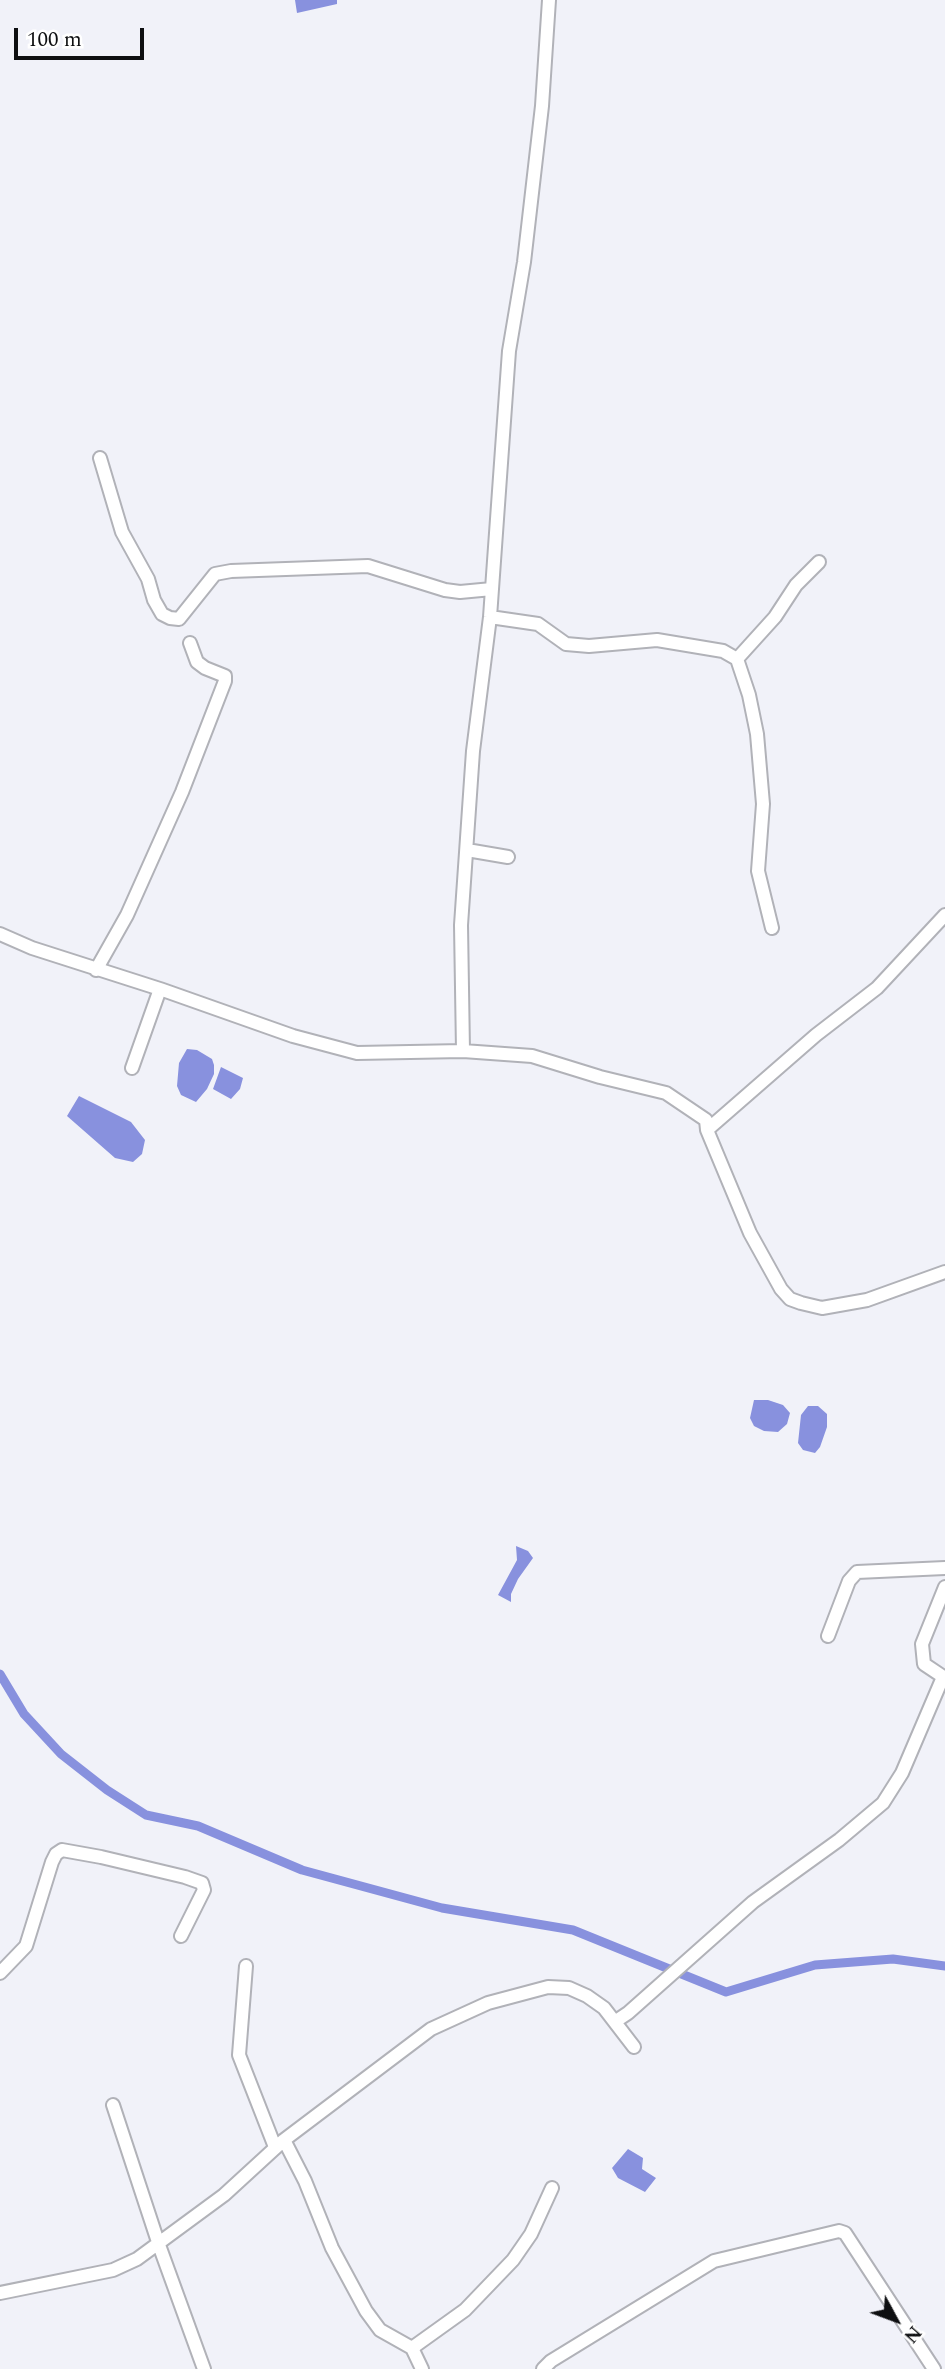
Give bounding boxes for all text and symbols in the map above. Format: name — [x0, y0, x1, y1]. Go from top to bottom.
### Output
scale bar — [18, 14, 147, 58]
text: 100 m — [27, 24, 82, 56]
north arrow — [861, 2285, 931, 2355]
text: N — [896, 2319, 928, 2349]

